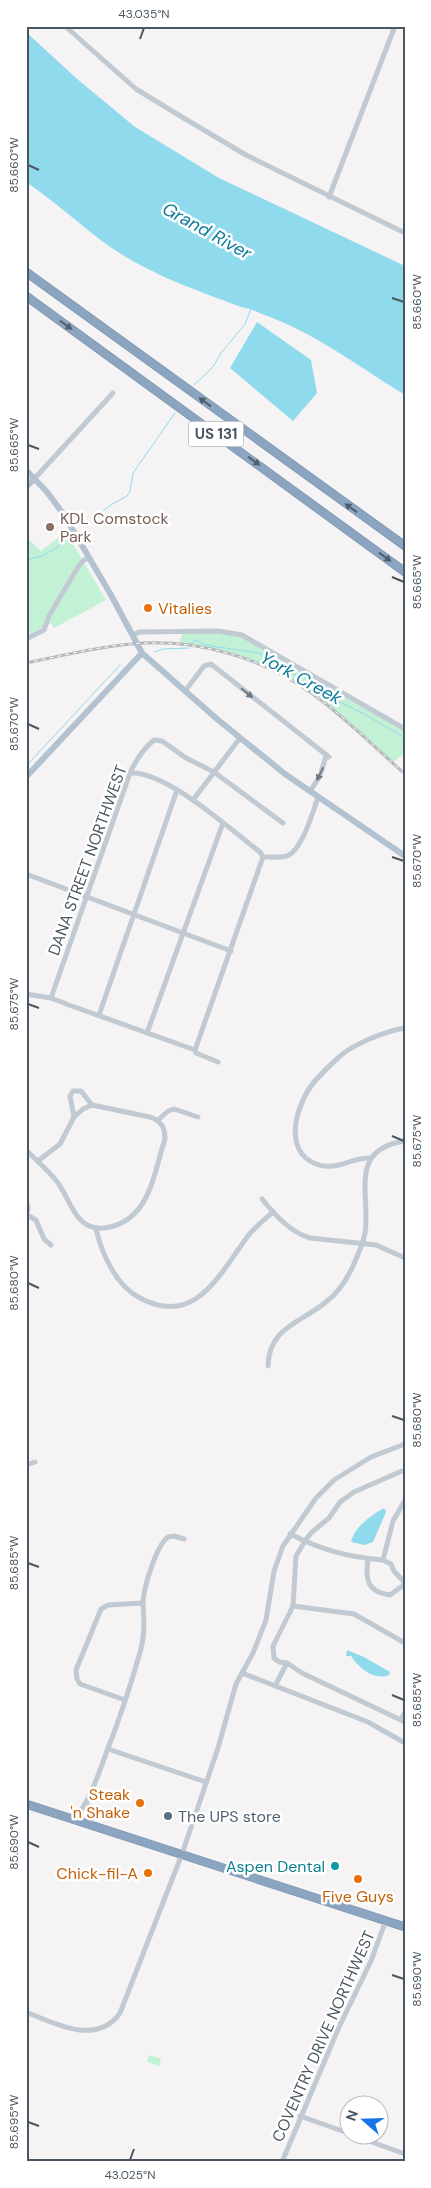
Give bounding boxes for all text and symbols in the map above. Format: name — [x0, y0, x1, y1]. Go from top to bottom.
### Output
text: 43.035°N — [118, 6, 170, 22]
text: 85.660°W — [6, 137, 22, 193]
water label: Grand River — [158, 197, 257, 266]
text: 85.660°W — [409, 274, 425, 330]
one-way arrow — [59, 319, 72, 330]
one-way arrow — [198, 397, 212, 407]
text: 85.665°W — [6, 417, 22, 472]
road number: US 131 — [188, 422, 244, 446]
one-way arrow — [247, 456, 260, 467]
one-way arrow — [344, 503, 358, 513]
place label: KDL Comstock Park — [60, 508, 169, 547]
marker: KDL Comstock Park — [44, 521, 56, 533]
one-way arrow — [378, 552, 392, 562]
text: 85.665°W — [409, 554, 425, 609]
place label: Vitalies — [158, 598, 212, 619]
marker: Vitalies — [142, 602, 154, 614]
water label: York Creek — [256, 646, 347, 711]
one-way arrow — [240, 687, 253, 698]
text: 85.670°W — [6, 697, 22, 751]
street label: DANA STREET NORTHWEST — [43, 762, 132, 958]
one-way arrow — [316, 767, 324, 781]
text: 85.670°W — [409, 834, 425, 888]
text: 85.675°W — [6, 977, 22, 1030]
text: 85.675°W — [409, 1114, 425, 1167]
text: 85.680°W — [6, 1255, 22, 1311]
text: 85.680°W — [409, 1392, 425, 1448]
text: 85.685°W — [6, 1535, 22, 1590]
text: 85.685°W — [409, 1672, 425, 1727]
place label: Steak 'n Shake — [70, 1784, 130, 1823]
marker: Steak 'n Shake — [134, 1797, 146, 1809]
place label: The UPS store — [178, 1806, 281, 1827]
marker: The UPS store — [162, 1810, 174, 1822]
text: 85.690°W — [6, 1814, 22, 1870]
place label: Aspen Dental — [226, 1856, 325, 1877]
marker: Aspen Dental — [329, 1860, 341, 1872]
place label: Chick-fil-A — [56, 1863, 138, 1884]
marker: Chick-fil-A — [142, 1867, 154, 1879]
marker: Five Guys — [352, 1873, 364, 1885]
place label: Five Guys — [322, 1886, 394, 1907]
street label: COVENTRY DRIVE NORTHWEST — [268, 1927, 378, 2145]
text: 85.690°W — [409, 1951, 425, 2007]
text: 85.695°W — [6, 2094, 22, 2149]
north arrow — [338, 2096, 388, 2146]
text: 43.025°N — [104, 2167, 156, 2183]

